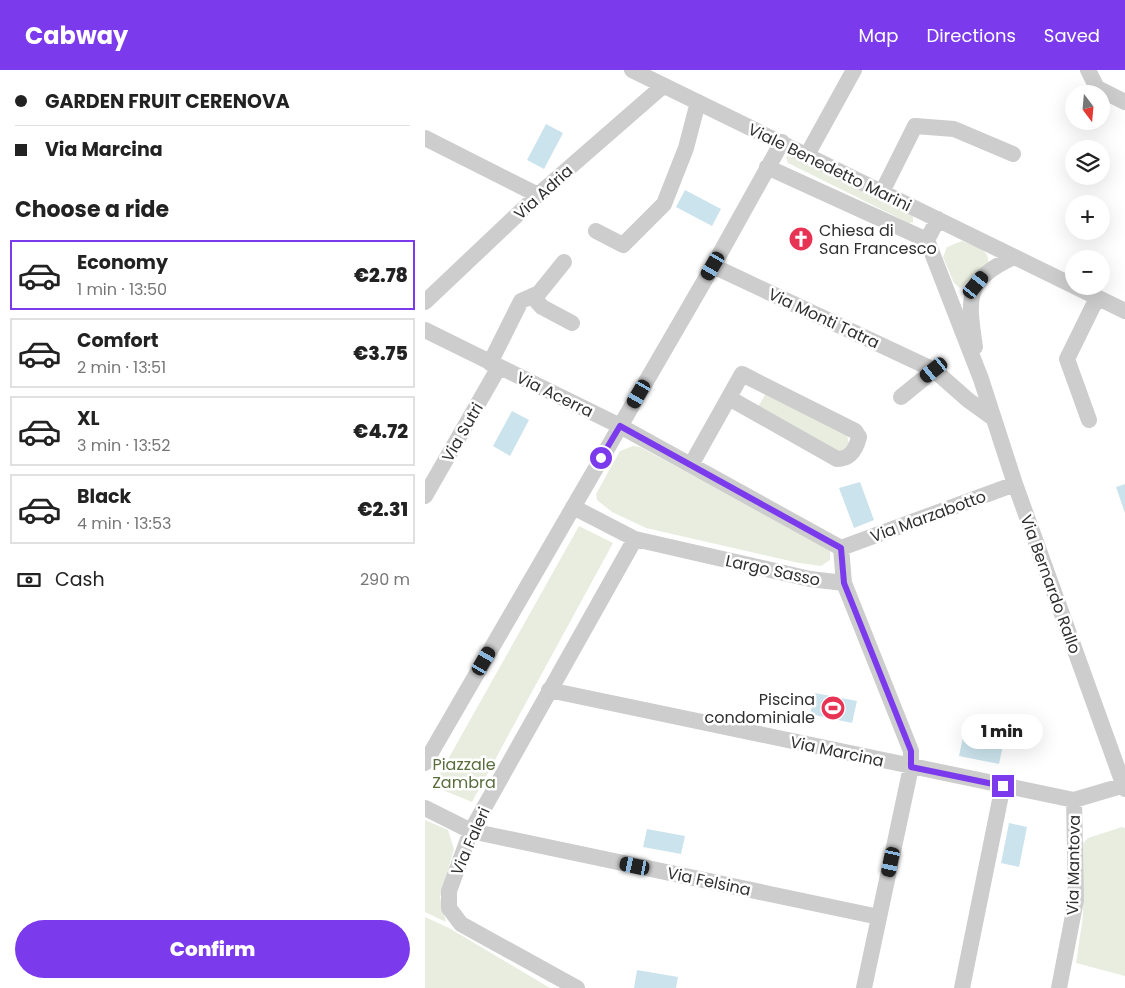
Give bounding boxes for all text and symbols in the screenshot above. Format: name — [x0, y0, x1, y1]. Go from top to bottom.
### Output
text: Cabway — [25, 19, 128, 52]
text: Map — [859, 23, 898, 48]
text: Directions — [926, 23, 1016, 48]
text: Saved — [1044, 23, 1100, 48]
north arrow — [1065, 85, 1110, 130]
map controls — [1065, 85, 1110, 295]
text: GARDEN FRUIT CERENOVA — [45, 88, 290, 115]
street label: Viale Benedetto Marini — [744, 118, 915, 217]
text: Via Marcina — [45, 136, 163, 163]
button: layers — [1065, 140, 1110, 185]
street label: Via Adria — [509, 160, 578, 225]
text: Choose a ride — [15, 194, 169, 225]
button: + — [1065, 195, 1110, 240]
place label: Chiesa di San Francesco — [819, 219, 937, 260]
church icon: Chiesa di San Francesco — [788, 226, 814, 252]
text: Economy — [77, 249, 168, 276]
car — [699, 249, 726, 283]
button: − — [1065, 250, 1110, 295]
icon: car — [17, 253, 62, 298]
text: €2.78 — [354, 262, 408, 289]
car — [960, 269, 991, 301]
text: 1 min · 13:50 — [77, 278, 167, 301]
street label: Via Monti Tatra — [764, 283, 883, 354]
text: Comfort — [77, 327, 159, 354]
icon: car — [17, 331, 62, 376]
text: €3.75 — [353, 340, 408, 367]
car — [917, 355, 950, 385]
text: 2 min · 13:51 — [77, 356, 166, 379]
street label: Via Acerra — [512, 366, 597, 423]
car — [625, 377, 652, 411]
street label: Via Sutri — [436, 398, 489, 466]
text: XL — [77, 405, 100, 432]
icon: car — [17, 409, 62, 454]
text: €4.72 — [353, 418, 408, 445]
text: 3 min · 13:52 — [77, 434, 171, 457]
route start — [590, 447, 612, 469]
text: Black — [77, 483, 131, 510]
street label: Via Marzabotto — [867, 485, 989, 548]
icon: car — [17, 487, 62, 532]
text: €2.31 — [357, 496, 408, 523]
street label: Via Bernardo Rallo — [1015, 511, 1086, 657]
text: 4 min · 13:53 — [77, 512, 171, 535]
street label: Largo Sasso — [723, 549, 822, 592]
icon: cash — [15, 566, 43, 594]
text: Cash — [55, 566, 105, 593]
text: 290 m — [360, 568, 410, 591]
car — [470, 644, 497, 678]
place label: Piscina condominiale — [704, 688, 815, 729]
sports icon: Piscina condominiale — [820, 695, 846, 721]
callout: 1 min — [962, 714, 1044, 748]
text: 1 min — [981, 720, 1023, 743]
street label: Via Marcina — [788, 730, 886, 773]
park label: Piazzale Zambra — [432, 753, 496, 794]
route end — [992, 775, 1014, 797]
street label: Via Faleri — [445, 803, 496, 879]
street label: Via Mantova — [1061, 815, 1086, 915]
car — [880, 846, 901, 878]
car — [618, 856, 651, 876]
street label: Via Felsina — [665, 861, 753, 902]
button: Confirm — [15, 920, 410, 978]

